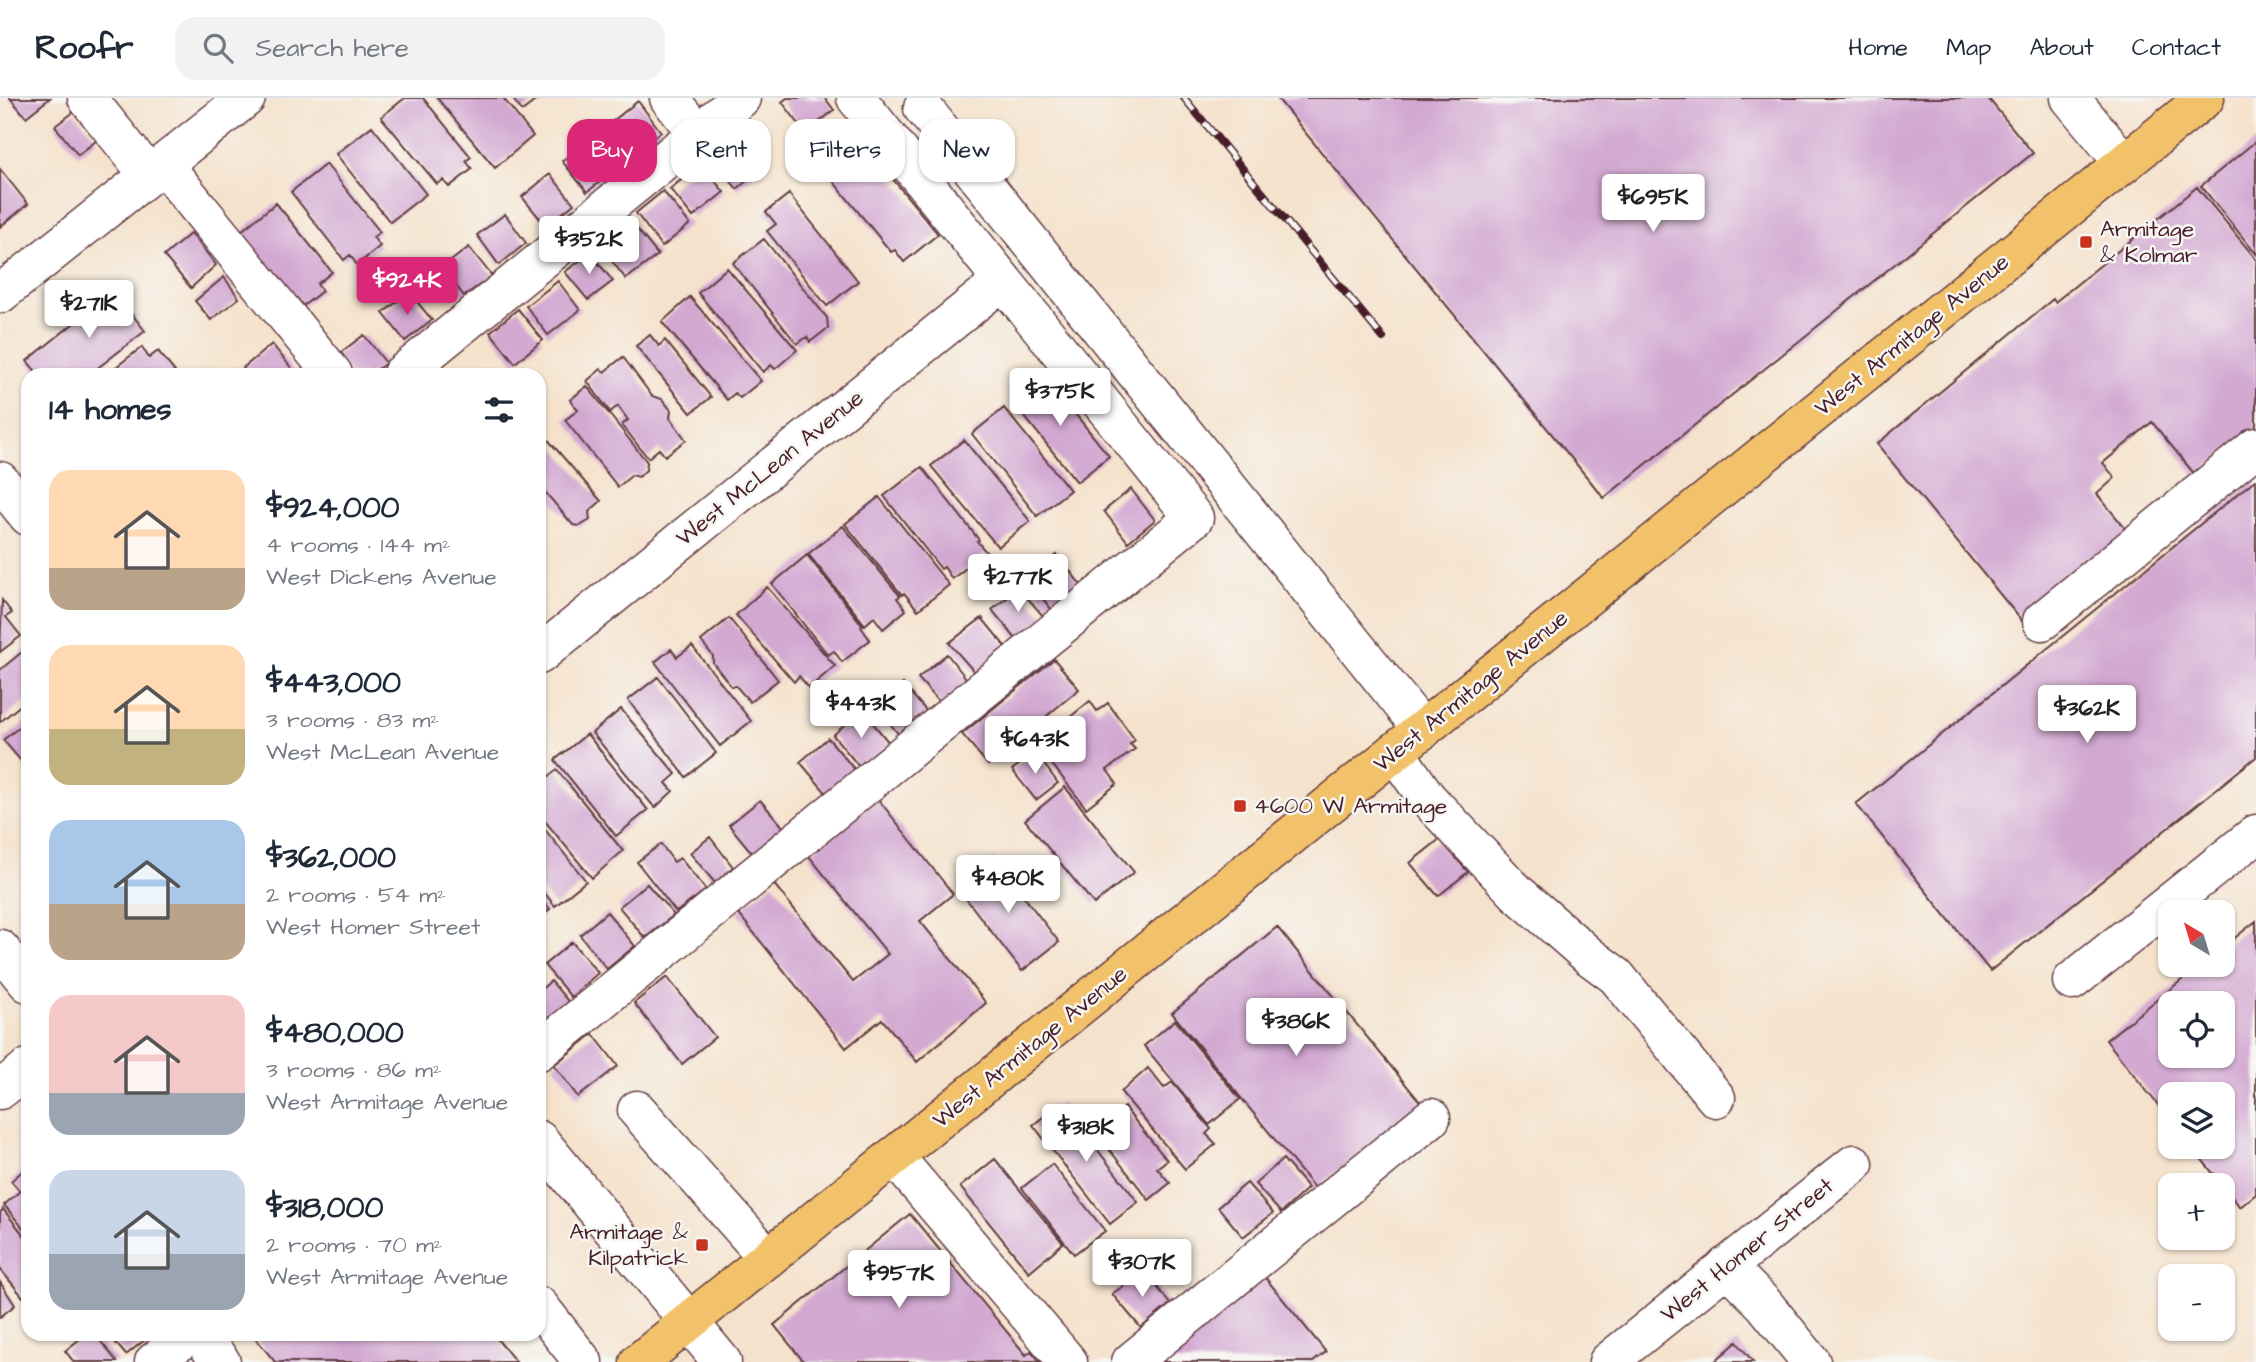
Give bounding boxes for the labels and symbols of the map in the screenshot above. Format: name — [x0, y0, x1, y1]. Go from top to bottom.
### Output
pin: $695K — [1604, 174, 1702, 234]
place label: Armitage & Kolmar — [2100, 213, 2198, 271]
pin: $352K — [540, 216, 638, 276]
marker: Armitage & Kolmar — [2078, 234, 2094, 250]
street label: West Armitage Avenue — [1808, 246, 2017, 424]
pin: $924K — [358, 258, 456, 317]
pin: $271K — [40, 280, 138, 340]
pin: $375K — [1011, 368, 1109, 428]
street label: West McLean Avenue — [669, 382, 871, 554]
pin: $277K — [969, 554, 1067, 614]
street label: West Armitage Avenue — [1367, 602, 1576, 780]
pin: $443K — [812, 680, 910, 740]
pin: $362K — [2038, 686, 2136, 745]
pin: $643K — [986, 716, 1084, 776]
place label: 4600 W Armitage — [1254, 790, 1447, 823]
marker: 4600 W Armitage — [1232, 798, 1248, 814]
pin: $480K — [959, 856, 1057, 915]
north arrow — [2158, 900, 2235, 976]
street label: West Armitage Avenue — [926, 958, 1135, 1136]
pin: $386K — [1247, 998, 1345, 1058]
pin: $318K — [1037, 1104, 1135, 1164]
street label: West Homer Street — [1654, 1170, 1841, 1330]
place label: Armitage & Kilpatrick — [569, 1216, 689, 1274]
marker: Armitage & Kilpatrick — [694, 1237, 710, 1253]
pin: $307K — [1093, 1240, 1191, 1299]
pin: $957K — [850, 1250, 948, 1310]

